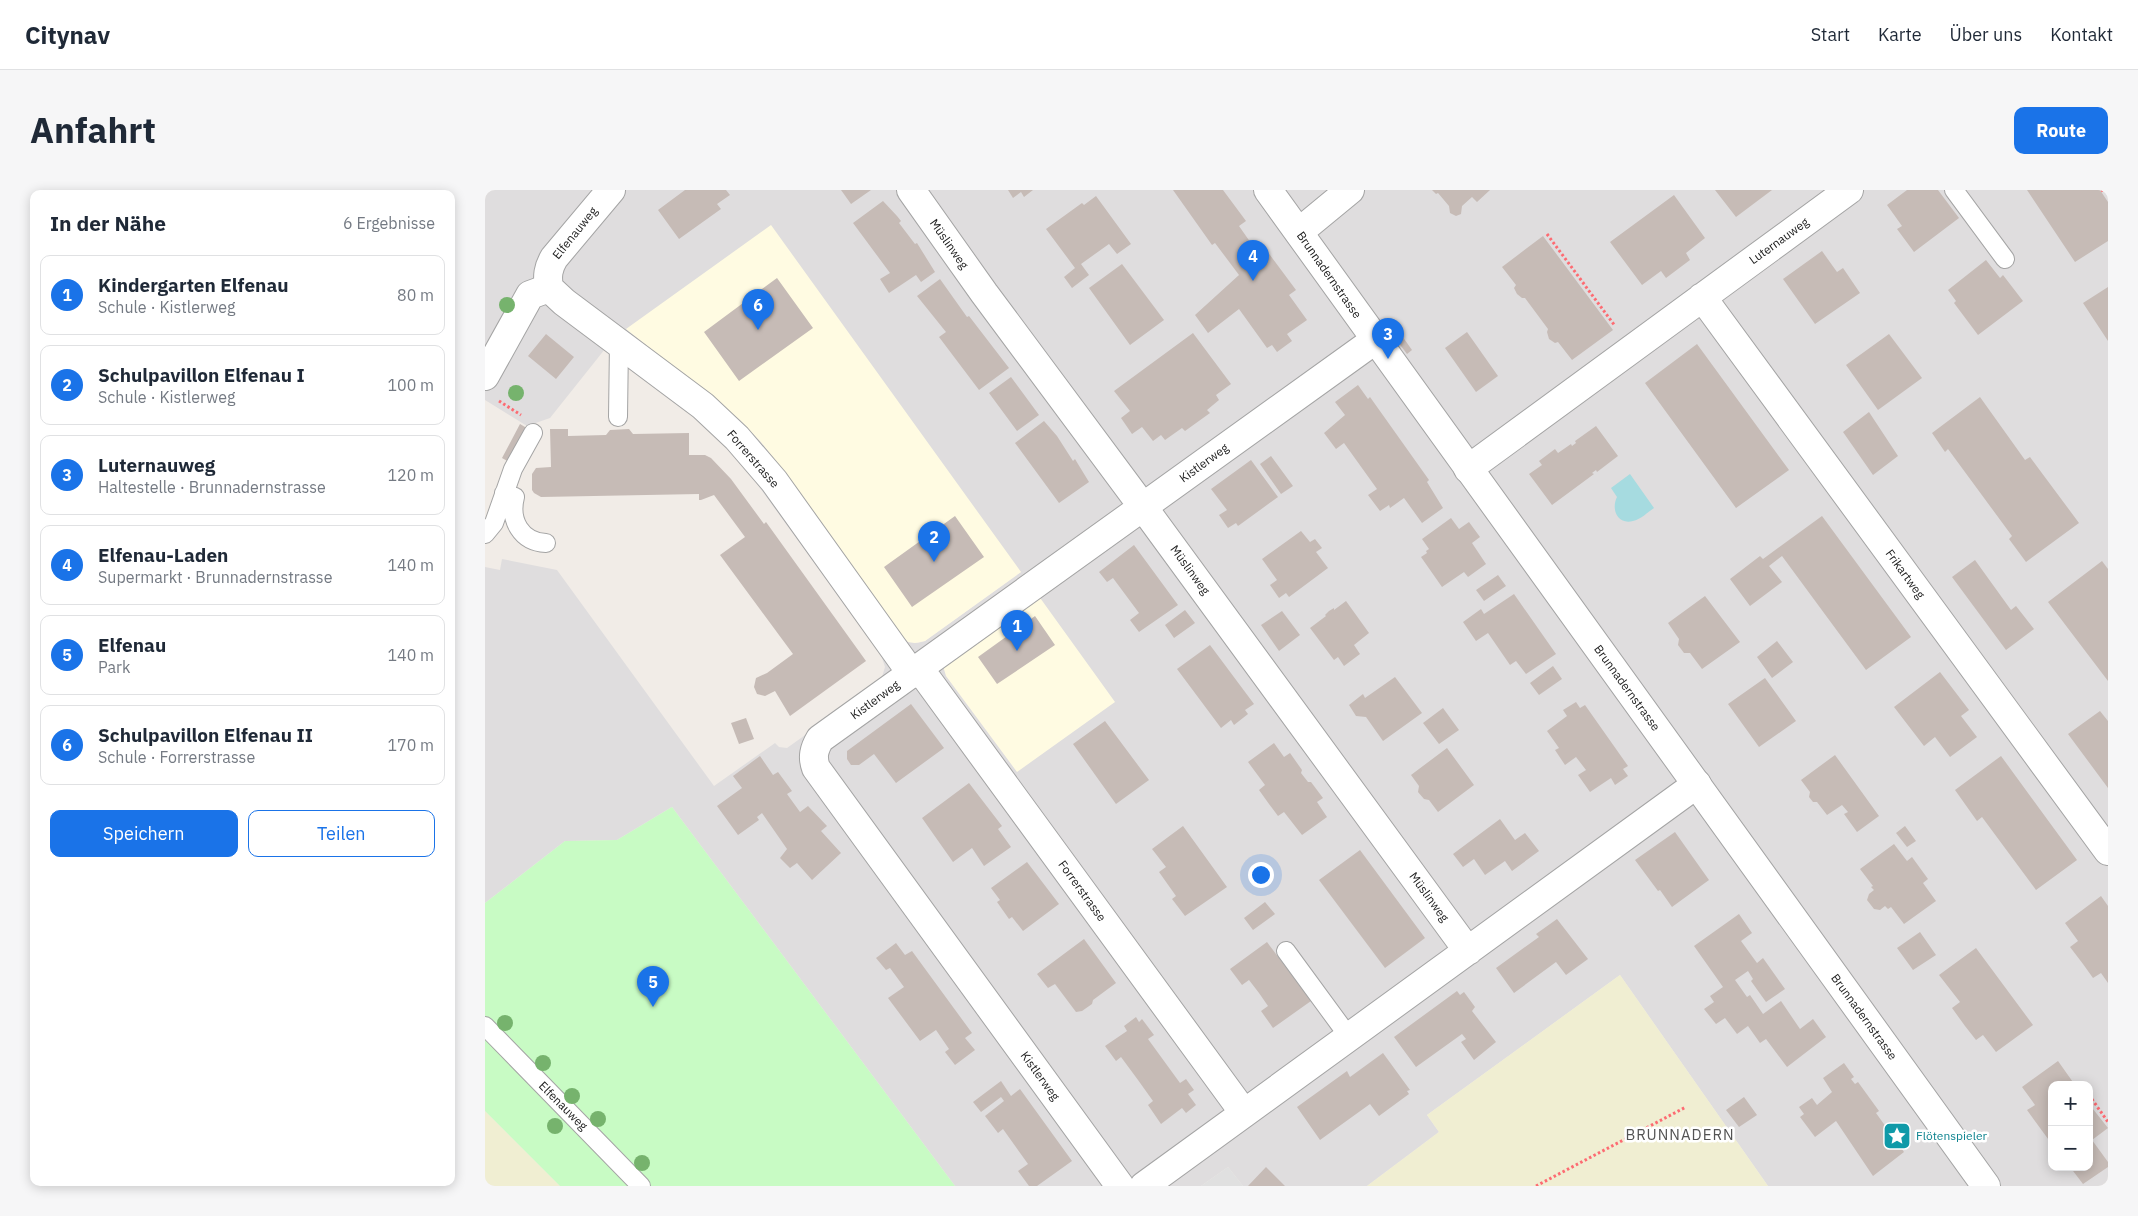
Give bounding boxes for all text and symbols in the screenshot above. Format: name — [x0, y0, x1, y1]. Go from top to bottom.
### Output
text: Citynav — [25, 19, 110, 51]
text: Start — [1811, 23, 1850, 46]
text: Karte — [1878, 23, 1922, 46]
text: Über uns — [1950, 23, 2022, 46]
text: Kontakt — [2050, 23, 2113, 46]
text: Anfahrt — [30, 107, 156, 153]
button: Route — [2014, 107, 2108, 154]
street label: Elfenauweg — [549, 203, 601, 262]
text: In der Nähe — [50, 209, 166, 237]
text: 6 Ergebnisse — [343, 213, 435, 233]
street label: Luternauweg — [1746, 214, 1812, 267]
street label: Müslinweg — [927, 216, 972, 272]
street label: Brunnadernstrasse — [1294, 228, 1365, 321]
pin: 4 — [1237, 240, 1269, 281]
text: Kindergarten Elfenau — [98, 273, 289, 297]
text: 1 — [62, 285, 72, 305]
text: 80 m — [397, 285, 434, 305]
pin: 6 — [742, 289, 774, 330]
text: Schule · Kistlerweg — [98, 297, 235, 317]
pin: 3 — [1372, 318, 1404, 359]
text: Schulpavillon Elfenau I — [98, 363, 305, 387]
text: 2 — [62, 375, 72, 395]
text: 100 m — [387, 375, 434, 395]
text: Schule · Kistlerweg — [98, 387, 235, 407]
street label: Forrerstrasse — [724, 427, 783, 491]
street label: Kistlerweg — [1176, 439, 1232, 485]
text: Luternauweg — [98, 453, 215, 477]
text: 3 — [62, 465, 72, 485]
text: 120 m — [387, 465, 434, 485]
text: Haltestelle · Brunnadernstrasse — [98, 477, 326, 497]
pin: 2 — [918, 521, 950, 562]
street label: Müslinweg — [1167, 542, 1214, 598]
text: Elfenau-Laden — [98, 543, 228, 567]
street label: Frikartweg — [1882, 546, 1929, 602]
text: 4 — [62, 555, 72, 575]
text: 140 m — [387, 555, 434, 575]
text: Supermarkt · Brunnadernstrasse — [98, 567, 332, 587]
pin: 1 — [1001, 610, 1033, 651]
text: Elfenau — [98, 633, 166, 657]
street label: Brunnadernstrasse — [1591, 642, 1664, 734]
text: 5 — [62, 645, 72, 665]
text: 140 m — [387, 645, 434, 665]
text: Park — [98, 657, 130, 677]
street label: Kistlerweg — [847, 676, 903, 722]
text: Schulpavillon Elfenau II — [98, 723, 313, 747]
text: 6 — [62, 735, 72, 755]
text: 170 m — [387, 735, 434, 755]
text: Schule · Forrerstrasse — [98, 747, 255, 767]
button: Speichern — [50, 810, 238, 857]
button: Teilen — [248, 810, 435, 857]
street label: Forrerstrasse — [1055, 857, 1110, 924]
your location — [1248, 862, 1274, 888]
street label: Müslinweg — [1406, 869, 1453, 925]
pin: 5 — [637, 966, 669, 1007]
street label: Brunnadernstrasse — [1828, 971, 1901, 1063]
street label: Kistlerweg — [1018, 1048, 1064, 1104]
street label: Elfenauweg — [536, 1078, 591, 1134]
map controls — [2048, 1081, 2093, 1171]
button: + — [2048, 1081, 2093, 1126]
place icon: Flötenspieler — [1882, 1121, 1912, 1151]
district label: BRUNNADERN — [1625, 1125, 1735, 1144]
button: − — [2048, 1126, 2093, 1171]
place label: Flötenspieler — [1916, 1128, 1988, 1143]

